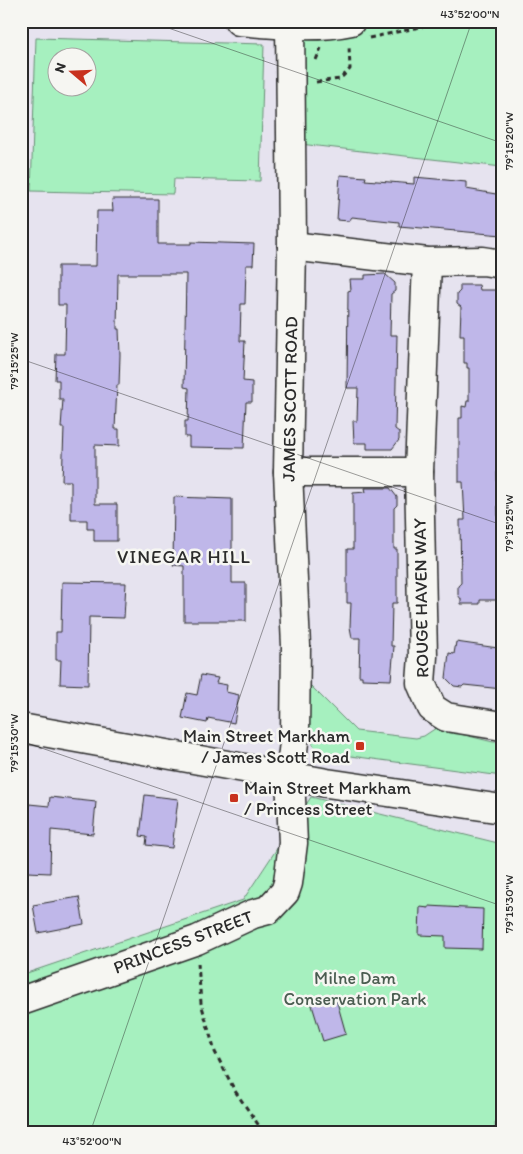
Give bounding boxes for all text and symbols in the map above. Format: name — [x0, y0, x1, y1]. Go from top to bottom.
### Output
text: 43°52'00"N — [440, 7, 500, 21]
north arrow — [48, 48, 98, 98]
text: N — [51, 61, 70, 75]
text: 79°15'20"W — [502, 112, 516, 170]
street label: JAMES SCOTT ROAD — [278, 316, 302, 482]
text: 79°15'25"W — [7, 332, 21, 390]
text: 79°15'25"W — [502, 494, 516, 552]
street label: ROUGE HAVEN WAY — [409, 517, 433, 678]
district label: VINEGAR HILL — [117, 545, 251, 568]
text: 79°15'30"W — [7, 714, 21, 772]
place label: Main Street Markham / James Scott Road — [183, 725, 351, 768]
marker: Main Street Markham / James Scott Road — [354, 740, 366, 752]
place label: Main Street Markham / Princess Street — [244, 777, 412, 820]
marker: Main Street Markham / Princess Street — [228, 792, 240, 804]
text: 79°15'30"W — [502, 875, 516, 933]
street label: PRINCESS STREET — [110, 905, 256, 979]
park label: Milne Dam Conservation Park — [283, 967, 427, 1010]
text: 43°52'00"N — [62, 1134, 122, 1148]

